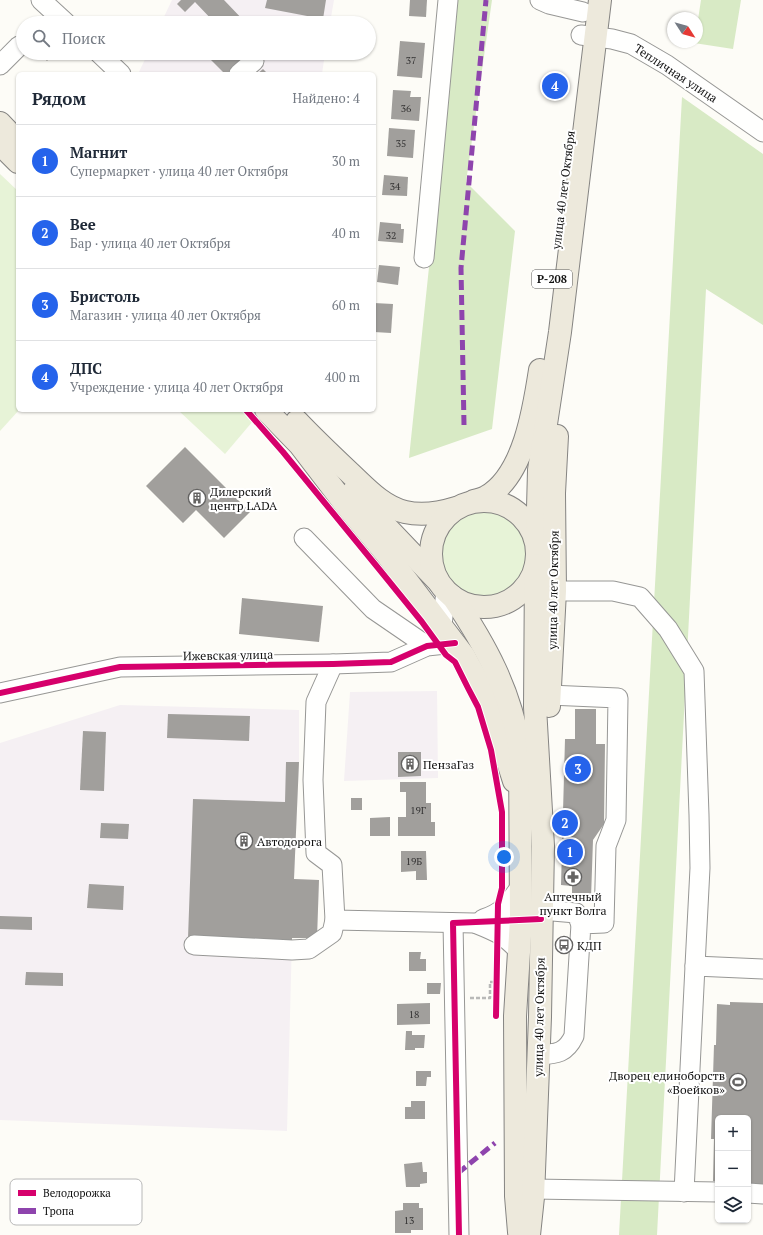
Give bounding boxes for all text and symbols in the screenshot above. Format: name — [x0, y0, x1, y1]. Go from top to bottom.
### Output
north arrow — [667, 12, 703, 48]
search box — [16, 16, 376, 60]
icon: search — [30, 27, 52, 49]
text: Поиск — [62, 28, 105, 48]
street label: Тепличная улица — [632, 40, 720, 106]
house number: 37 — [406, 54, 416, 67]
pin: 4 — [542, 71, 568, 101]
text: Рядом — [32, 87, 86, 110]
text: Найдено: 4 — [293, 89, 360, 107]
house number: 36 — [401, 102, 412, 115]
street label: улица 40 лет Октября — [548, 130, 578, 251]
house number: 35 — [396, 137, 406, 150]
text: Магнит — [70, 142, 127, 162]
text: 1 — [41, 152, 49, 170]
text: 30 m — [332, 152, 360, 170]
text: Супермаркет · улица 40 лет Октября — [70, 162, 288, 180]
house number: 34 — [390, 180, 401, 193]
text: Bee — [70, 214, 96, 234]
text: 2 — [41, 224, 49, 242]
text: 40 m — [332, 224, 360, 242]
house number: 32 — [386, 229, 396, 242]
text: Бар · улица 40 лет Октября — [70, 234, 231, 252]
road number: Р-208 — [532, 270, 572, 288]
text: Бристоль — [70, 286, 140, 306]
text: 3 — [41, 296, 49, 314]
text: 60 m — [332, 296, 360, 314]
text: Магазин · улица 40 лет Октября — [70, 306, 261, 324]
text: ДПС — [70, 358, 102, 378]
text: 4 — [41, 368, 49, 386]
text: 400 m — [325, 368, 360, 386]
text: Учреждение · улица 40 лет Октября — [70, 378, 284, 396]
place label: Дилерский центр LADA — [210, 484, 278, 513]
building icon: Дилерский центр LADA — [187, 488, 207, 508]
street label: улица 40 лет Октября — [544, 530, 562, 651]
street label: Ижевская улица — [183, 647, 273, 663]
building icon: ПензаГаз — [400, 754, 420, 774]
pin: 3 — [565, 754, 591, 784]
place label: ПензаГаз — [423, 757, 475, 772]
house number: 19Г — [410, 804, 426, 817]
pin: 2 — [552, 808, 578, 838]
building icon: Автодорога — [234, 831, 254, 851]
place label: Автодорога — [257, 834, 322, 849]
pin: 1 — [557, 837, 583, 867]
your location — [494, 847, 514, 867]
house number: 19Б — [406, 855, 422, 868]
pharmacy icon: Аптечный пункт Волга — [563, 867, 583, 887]
place label: Аптечный пункт Волга — [539, 889, 607, 918]
bus stop icon: КДП — [554, 935, 574, 955]
place label: КДП — [577, 938, 602, 953]
street label: улица 40 лет Октября — [530, 957, 548, 1078]
house number: 18 — [409, 1008, 419, 1021]
place label: Дворец единоборств «Воейков» — [609, 1068, 725, 1097]
sports icon: Дворец единоборств «Воейков» — [728, 1072, 748, 1092]
map controls — [715, 1115, 751, 1223]
button: + — [715, 1115, 751, 1151]
button: − — [715, 1151, 751, 1187]
legend — [10, 1179, 142, 1225]
text: Велодорожка — [43, 1186, 111, 1200]
button: layers — [715, 1187, 751, 1223]
text: Тропа — [43, 1204, 75, 1218]
house number: 13 — [404, 1214, 414, 1227]

